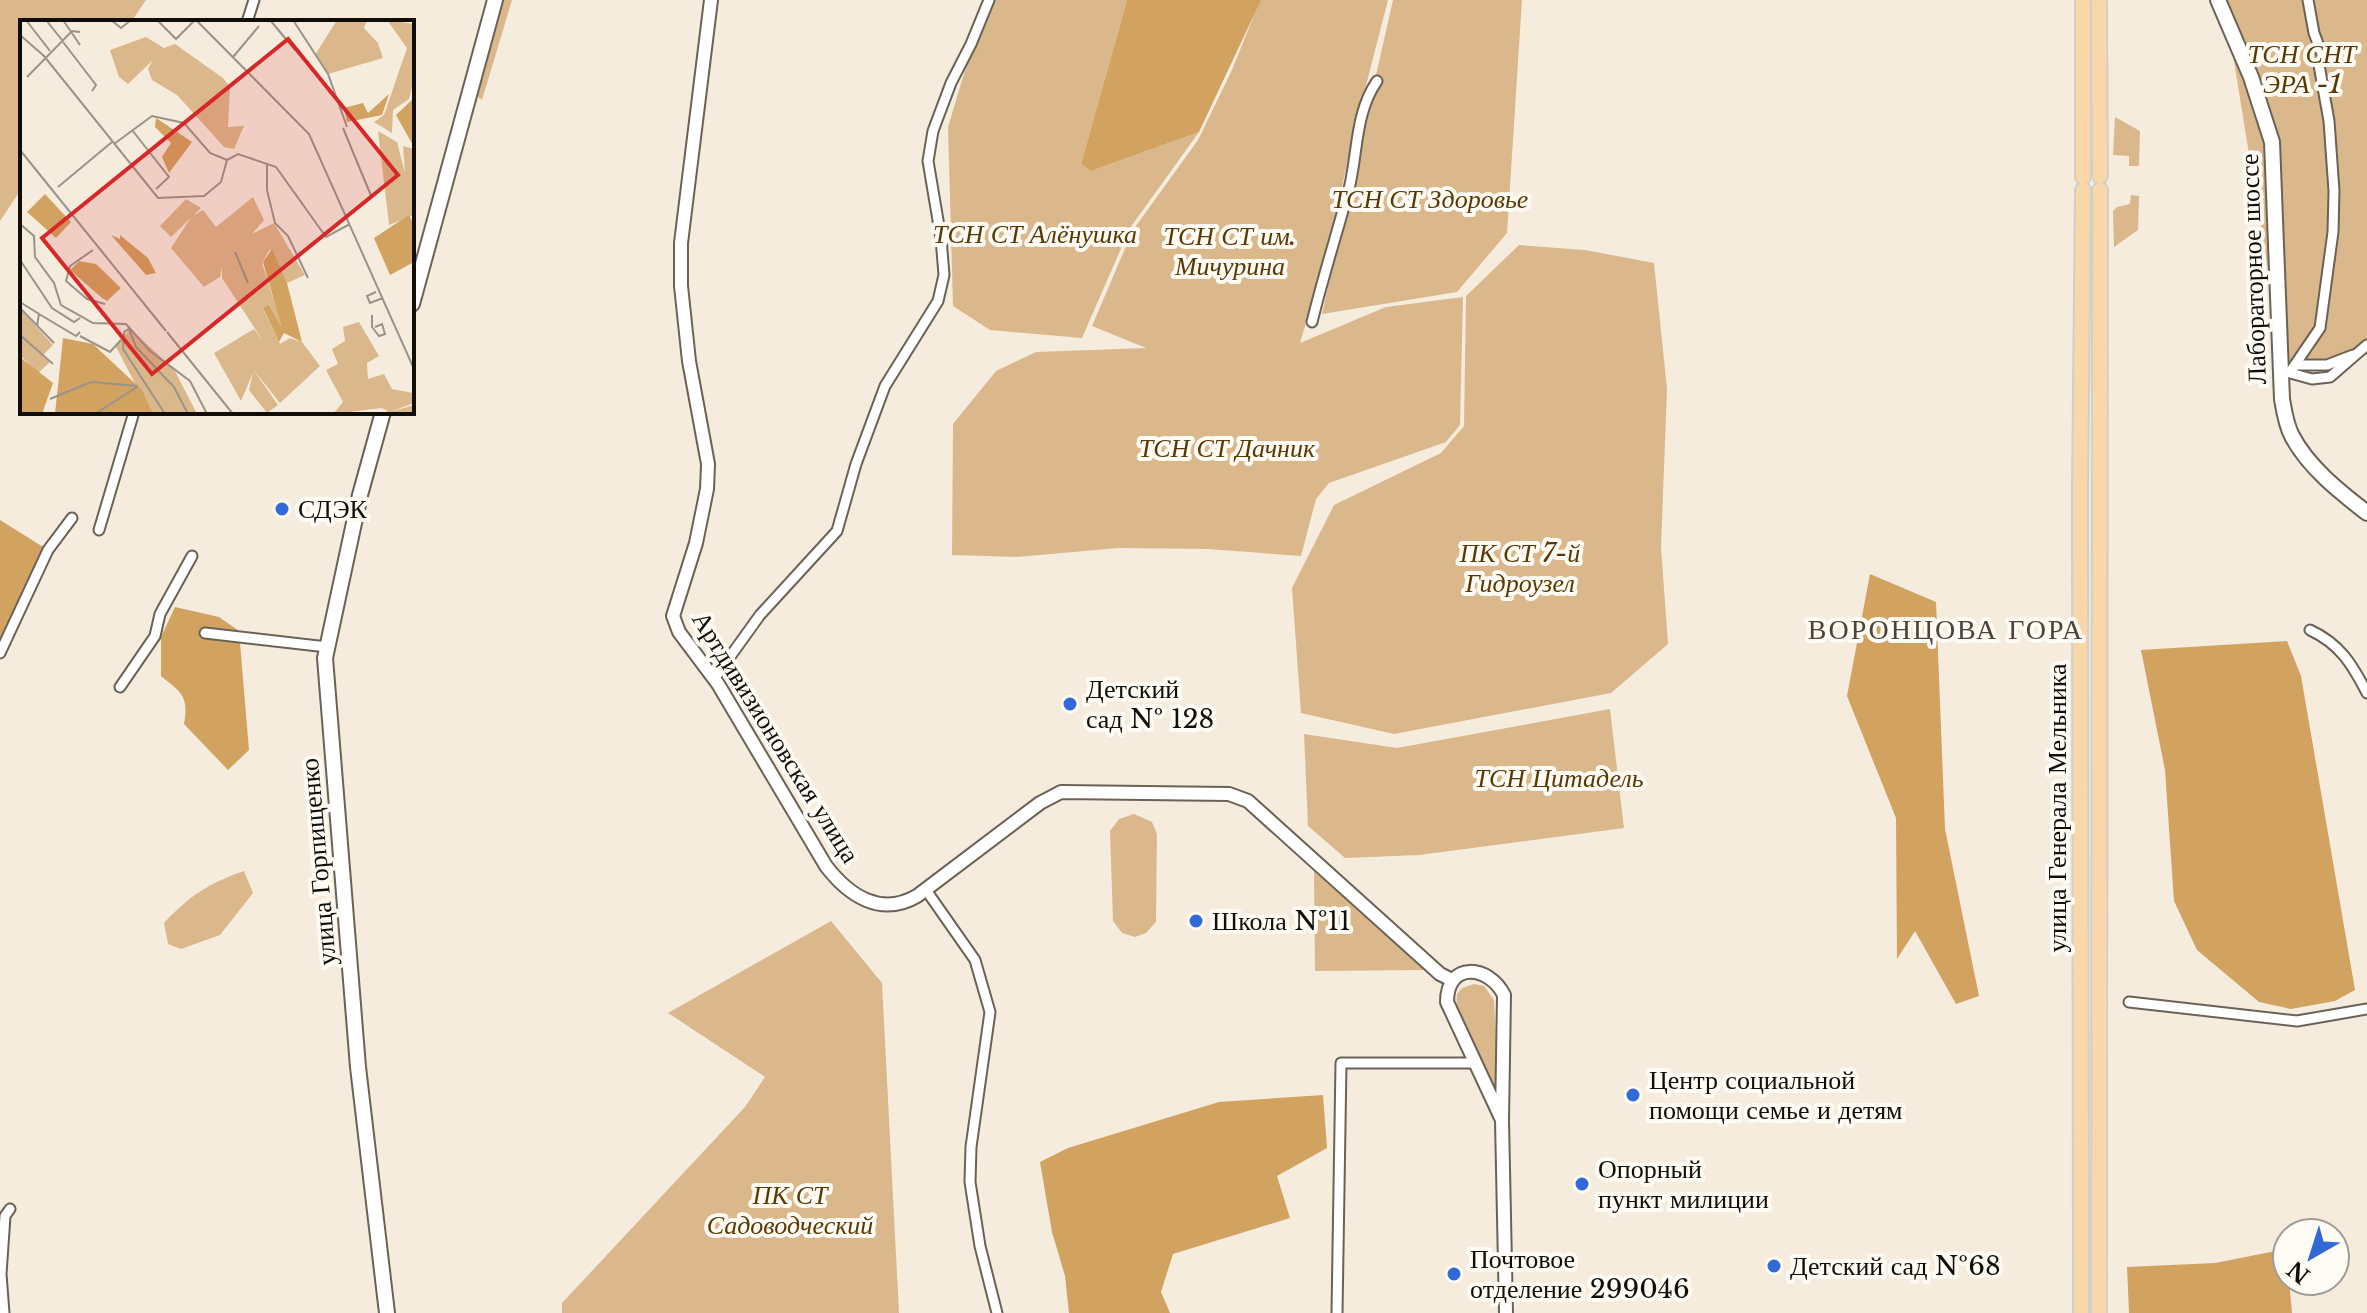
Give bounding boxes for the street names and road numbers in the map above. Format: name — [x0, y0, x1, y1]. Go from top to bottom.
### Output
street label: Лабораторное шоссе — [2233, 153, 2273, 385]
street label: Артдивизионовская улица — [685, 605, 867, 869]
street label: улица Генерала Мельника — [2041, 663, 2073, 953]
street label: улица Горпищенко — [293, 757, 343, 967]

